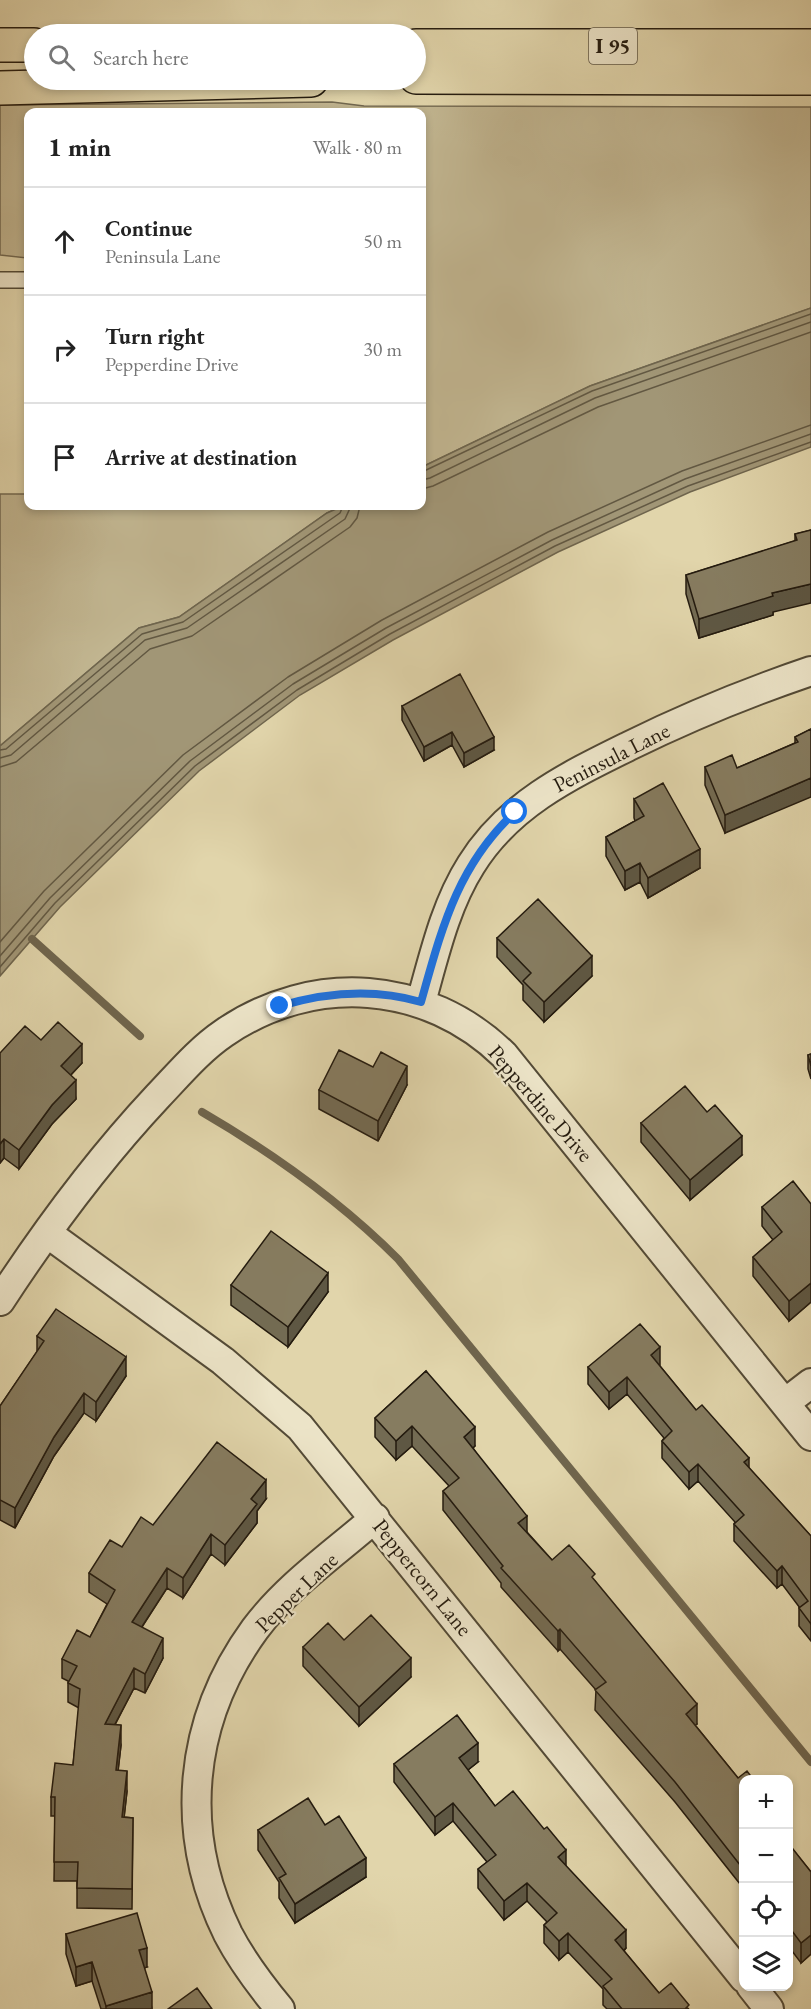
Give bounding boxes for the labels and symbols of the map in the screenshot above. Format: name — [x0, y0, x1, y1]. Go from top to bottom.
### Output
road number: I 95 — [589, 28, 637, 64]
street label: Peninsula Lane — [548, 715, 675, 799]
route start — [501, 798, 527, 824]
route end — [266, 992, 292, 1018]
street label: Pepperdine Drive — [482, 1039, 600, 1168]
street label: Peppercorn Lane — [366, 1513, 479, 1642]
street label: Pepper Lane — [249, 1545, 344, 1639]

